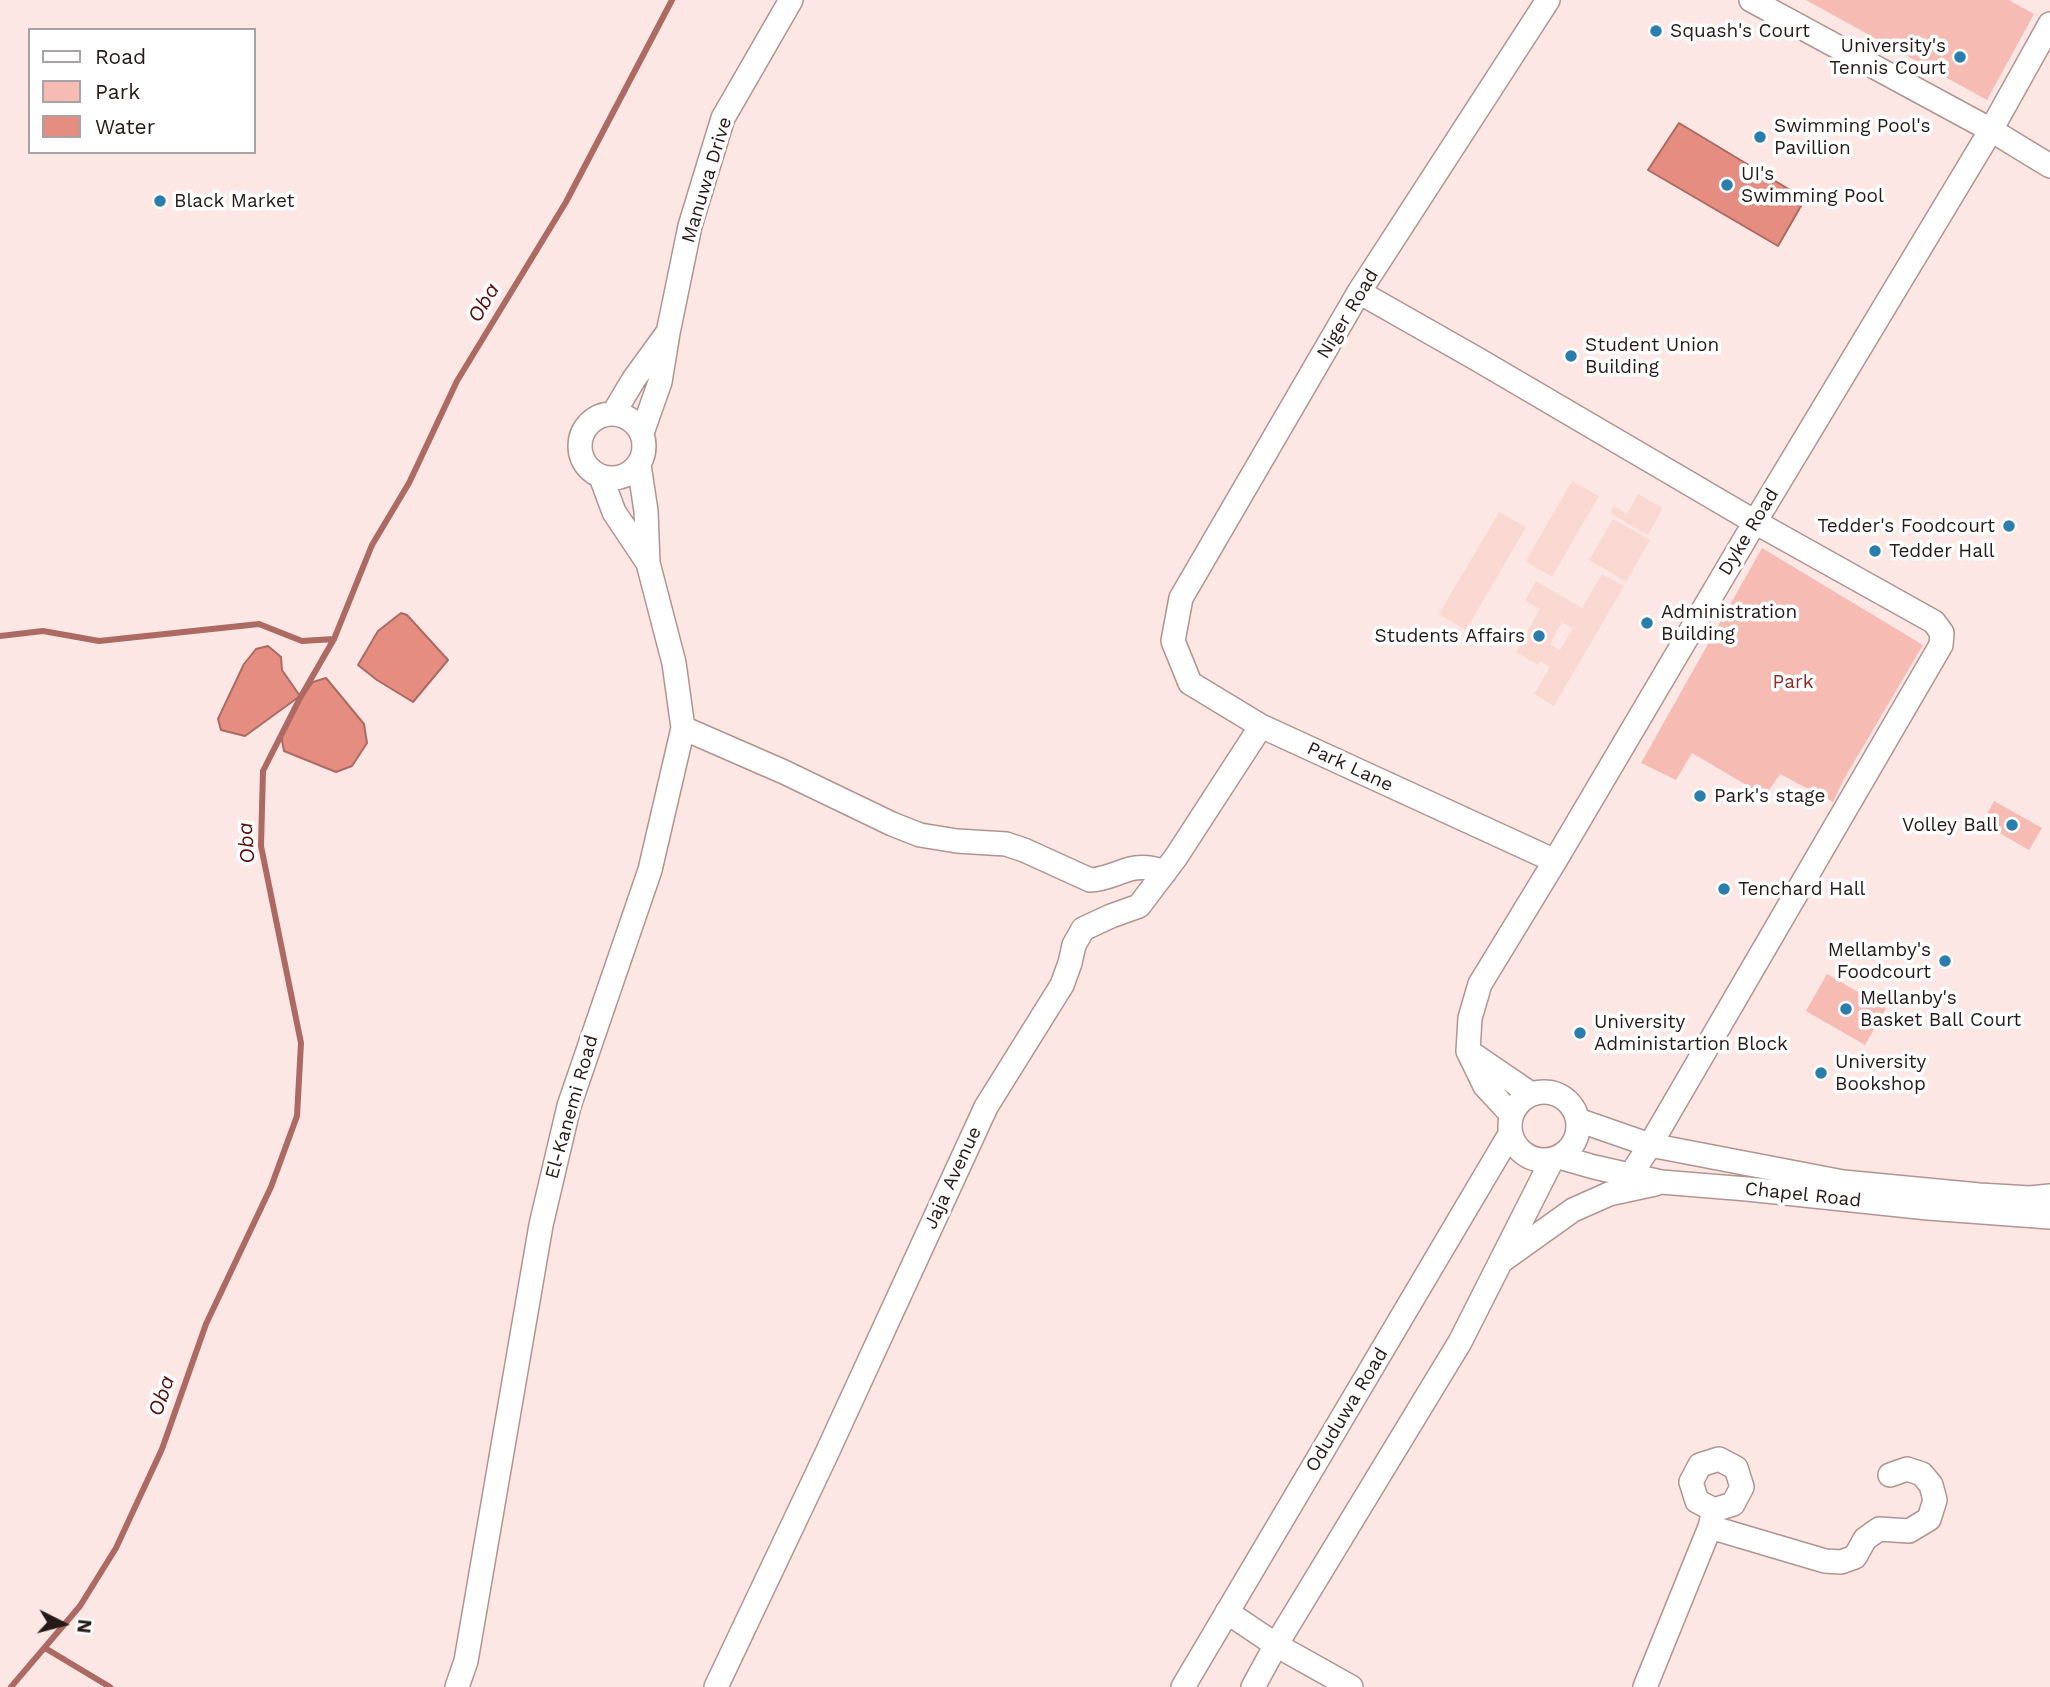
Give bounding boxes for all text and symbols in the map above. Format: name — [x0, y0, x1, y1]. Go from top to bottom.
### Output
place label: Squash's Court — [1670, 20, 1810, 42]
marker: Squash's Court — [1648, 23, 1664, 39]
legend — [28, 28, 256, 154]
place label: University's Tennis Court — [1829, 35, 1946, 79]
text: Road — [95, 44, 146, 69]
marker: University's Tennis Court — [1952, 49, 1968, 65]
text: Park — [95, 79, 140, 104]
text: Water — [95, 114, 155, 139]
street label: Manuwa Drive — [677, 114, 737, 246]
place label: Swimming Pool's Pavillion — [1774, 115, 1931, 159]
marker: Swimming Pool's Pavillion — [1752, 129, 1768, 145]
place label: UI's Swimming Pool — [1741, 163, 1884, 207]
marker: UI's Swimming Pool — [1719, 177, 1735, 193]
place label: Black Market — [174, 190, 295, 212]
marker: Black Market — [152, 193, 168, 209]
street label: Niger Road — [1312, 265, 1384, 363]
water label: Oba — [463, 279, 505, 327]
place label: Student Union Building — [1585, 334, 1719, 378]
marker: Student Union Building — [1563, 348, 1579, 364]
street label: Dyke Road — [1714, 484, 1784, 580]
place label: Tedder's Foodcourt — [1817, 515, 1995, 537]
marker: Tedder's Foodcourt — [2001, 518, 2017, 534]
place label: Tedder Hall — [1889, 540, 1995, 562]
marker: Tedder Hall — [1867, 543, 1883, 559]
place label: Administration Building — [1661, 601, 1797, 645]
marker: Administration Building — [1639, 615, 1655, 631]
place label: Students Affairs — [1375, 625, 1525, 647]
marker: Students Affairs — [1531, 628, 1547, 644]
park label: Park — [1773, 671, 1813, 693]
street label: Park Lane — [1303, 737, 1397, 797]
place label: Park's stage — [1714, 785, 1825, 807]
marker: Park's stage — [1692, 788, 1708, 804]
place label: Volley Ball — [1902, 814, 1998, 836]
marker: Volley Ball — [2004, 817, 2020, 833]
water label: Oba — [233, 821, 261, 865]
place label: Tenchard Hall — [1738, 878, 1865, 900]
marker: Tenchard Hall — [1716, 881, 1732, 897]
place label: Mellamby's Foodcourt — [1828, 939, 1931, 983]
marker: Mellamby's Foodcourt — [1937, 953, 1953, 969]
place label: Mellanby's Basket Ball Court — [1860, 987, 2021, 1031]
marker: Mellanby's Basket Ball Court — [1838, 1001, 1854, 1017]
place label: University Administartion Block — [1594, 1011, 1788, 1055]
marker: University Administartion Block — [1572, 1025, 1588, 1041]
street label: El-Kanemi Road — [541, 1032, 603, 1182]
place label: University Bookshop — [1835, 1051, 1926, 1095]
marker: University Bookshop — [1813, 1065, 1829, 1081]
street label: Jaja Avenue — [919, 1123, 987, 1233]
street label: Chapel Road — [1744, 1178, 1862, 1212]
street label: Oduduwa Road — [1301, 1344, 1393, 1476]
water label: Oba — [143, 1372, 181, 1420]
north arrow — [28, 1589, 98, 1659]
text: N — [72, 1618, 97, 1634]

